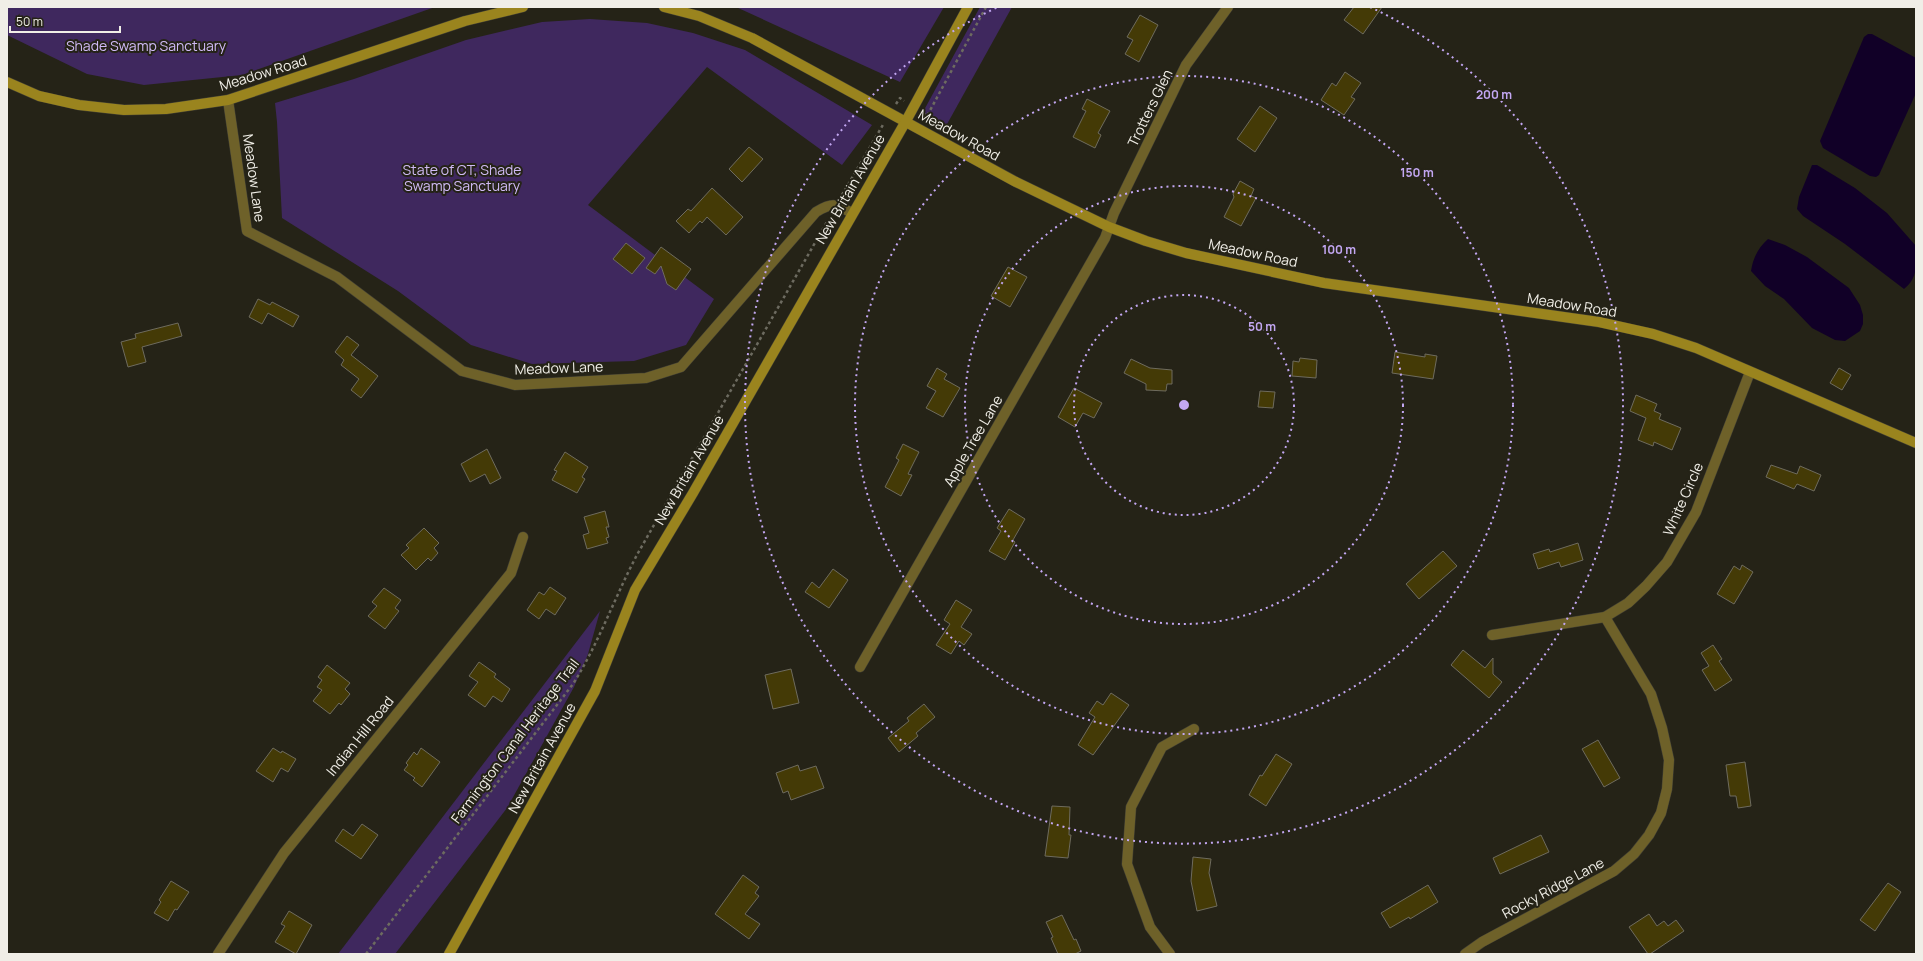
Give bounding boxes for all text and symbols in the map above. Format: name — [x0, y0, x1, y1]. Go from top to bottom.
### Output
scale bar — [10, 8, 120, 34]
text: 50 m — [16, 13, 43, 30]
park label: Shade Swamp Sanctuary — [66, 36, 227, 55]
street label: Meadow Road — [217, 50, 309, 95]
street label: Trotters Glen — [1123, 66, 1176, 150]
text: 200 m — [1476, 86, 1512, 103]
street label: Meadow Road — [915, 104, 1003, 165]
street label: New Britain Avenue — [810, 130, 889, 247]
street label: Meadow Lane — [239, 133, 270, 223]
park label: State of CT, Shade Swamp Sanctuary — [402, 160, 522, 195]
text: 150 m — [1400, 164, 1434, 181]
street label: Meadow Road — [1207, 234, 1299, 271]
text: 100 m — [1322, 241, 1356, 258]
street label: Meadow Road — [1526, 288, 1618, 321]
text: 50 m — [1248, 318, 1276, 335]
street label: Meadow Lane — [514, 356, 604, 379]
street label: Apple Tree Lane — [939, 391, 1006, 490]
centre of rings — [1177, 398, 1191, 412]
street label: New Britain Avenue — [649, 411, 728, 528]
street label: White Circle — [1658, 459, 1707, 538]
street label: Farmington Canal Heritage Trail — [446, 655, 583, 827]
street label: Indian Hill Road — [322, 692, 398, 780]
street label: New Britain Avenue — [503, 699, 580, 816]
street label: Rocky Ridge Lane — [1498, 853, 1607, 922]

